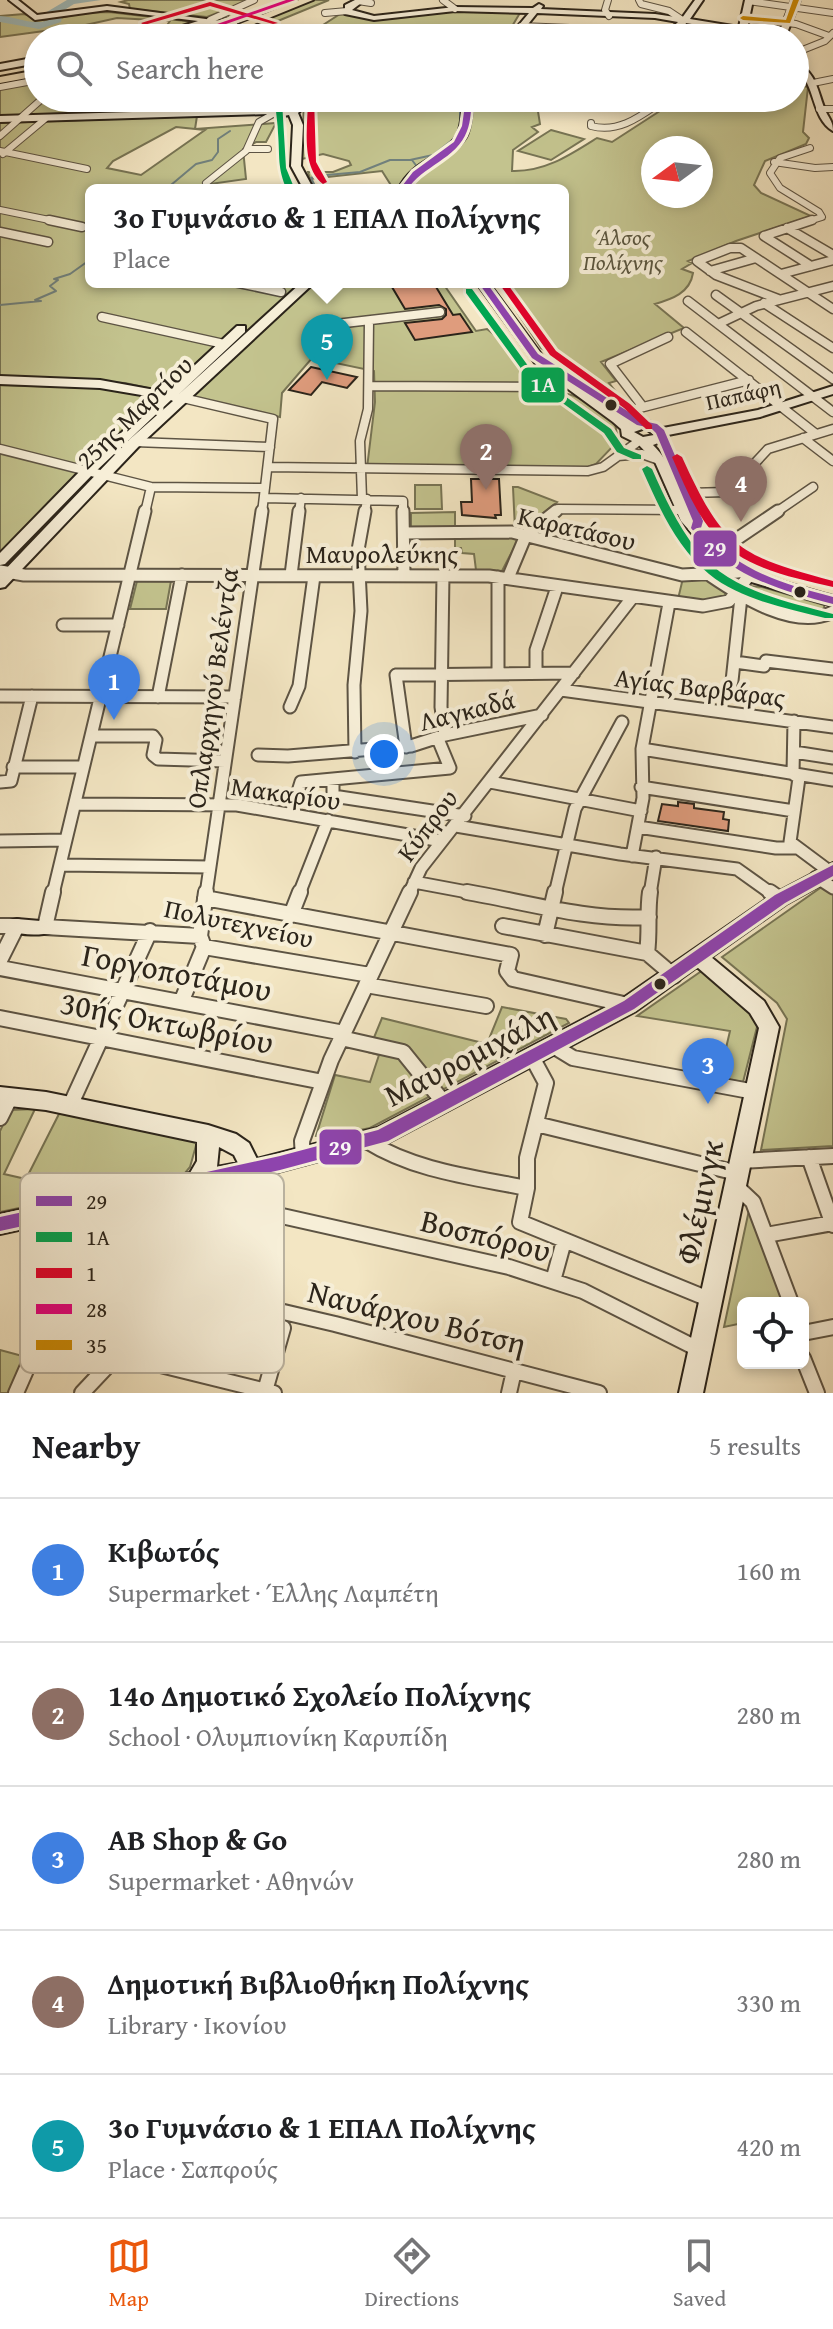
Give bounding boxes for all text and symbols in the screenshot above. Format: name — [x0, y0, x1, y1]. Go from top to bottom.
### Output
search box — [24, 24, 809, 112]
icon: search — [52, 46, 96, 90]
text: Search here — [116, 46, 264, 90]
north arrow — [641, 136, 713, 208]
popup — [85, 184, 569, 288]
text: 3ο Γυμνάσιο & 1 ΕΠΑΛ Πολίχνης — [113, 195, 541, 239]
park label: Άλσος Πολίχνης — [582, 221, 664, 278]
text: Place — [113, 239, 170, 278]
pin: 5 — [301, 314, 353, 380]
street label: 25ης Μαρτίου — [67, 346, 201, 478]
line badge: 1Α — [520, 366, 566, 404]
text: 1Α — [530, 368, 556, 400]
street label: Παπάφη — [702, 370, 784, 418]
unlabelled marker — [603, 397, 619, 413]
pin: 2 — [460, 424, 512, 490]
pin: 4 — [715, 456, 767, 522]
street label: Καρατάσου — [514, 496, 640, 560]
line badge: 29 — [692, 529, 738, 568]
text: 29 — [704, 532, 726, 564]
street label: Μαυρολεύκης — [306, 534, 458, 573]
street label: Οπλαρχηγού Βελέντζα — [176, 565, 248, 811]
unlabelled marker — [792, 584, 808, 600]
pin: 1 — [88, 654, 140, 720]
street label: Αγίας Βαρβάρας — [613, 657, 787, 717]
street label: Λαγκαδά — [415, 679, 519, 741]
your location — [364, 734, 404, 774]
street label: Μακαρίου — [229, 766, 343, 820]
street label: Κύπρου — [387, 781, 467, 869]
street label: Πολυτεχνείου — [161, 888, 317, 958]
street label: Γοργοποτάμου — [78, 931, 276, 1013]
unlabelled marker — [652, 976, 668, 992]
street label: 30ής Οκτωβρίου — [56, 978, 278, 1066]
street label: Μαυρομιχάλη — [376, 992, 562, 1118]
pin: 3 — [682, 1038, 734, 1104]
line badge: 29 — [318, 1128, 363, 1166]
text: 29 — [329, 1131, 351, 1163]
street label: Φλέμινγκ — [663, 1135, 735, 1269]
legend — [20, 1173, 284, 1373]
text: 29 — [86, 1185, 107, 1217]
street label: Βοσπόρου — [416, 1196, 556, 1274]
text: 1Α — [86, 1221, 111, 1253]
text: 1 — [86, 1257, 97, 1289]
street label: Ναυάρχου Βότση — [303, 1267, 531, 1367]
text: 28 — [86, 1293, 107, 1325]
map controls — [737, 1297, 809, 1369]
button: locate — [737, 1297, 809, 1369]
text: 35 — [86, 1329, 107, 1361]
text: Nearby — [32, 1421, 141, 1470]
text: 5 results — [709, 1426, 801, 1465]
text: Κιβωτός — [108, 1529, 220, 1573]
text: 1 — [51, 1551, 65, 1590]
text: 160 m — [736, 1551, 801, 1590]
text: Supermarket · Έλλης Λαμπέτη — [108, 1573, 439, 1612]
text: 14ο Δημοτικό Σχολείο Πολίχνης — [108, 1673, 531, 1717]
text: 2 — [51, 1695, 65, 1734]
text: 280 m — [736, 1695, 801, 1734]
text: School · Ολυμπιονίκη Καρυπίδη — [108, 1717, 448, 1756]
text: ΑΒ Shop & Go — [108, 1817, 287, 1861]
text: 3 — [51, 1839, 65, 1878]
text: 280 m — [736, 1839, 801, 1878]
text: Supermarket · Αθηνών — [108, 1861, 354, 1900]
text: Δημοτική Βιβλιοθήκη Πολίχνης — [108, 1961, 529, 2005]
text: 4 — [51, 1983, 65, 2022]
text: 330 m — [736, 1983, 801, 2022]
text: Library · Ικονίου — [108, 2005, 287, 2044]
text: 3ο Γυμνάσιο & 1 ΕΠΑΛ Πολίχνης — [108, 2105, 536, 2149]
text: 5 — [51, 2127, 65, 2166]
text: 420 m — [736, 2127, 801, 2166]
text: Place · Σαπφούς — [108, 2149, 278, 2188]
tab: Map — [107, 2234, 151, 2314]
tab: Directions — [365, 2234, 459, 2314]
tab: Saved — [673, 2234, 726, 2314]

